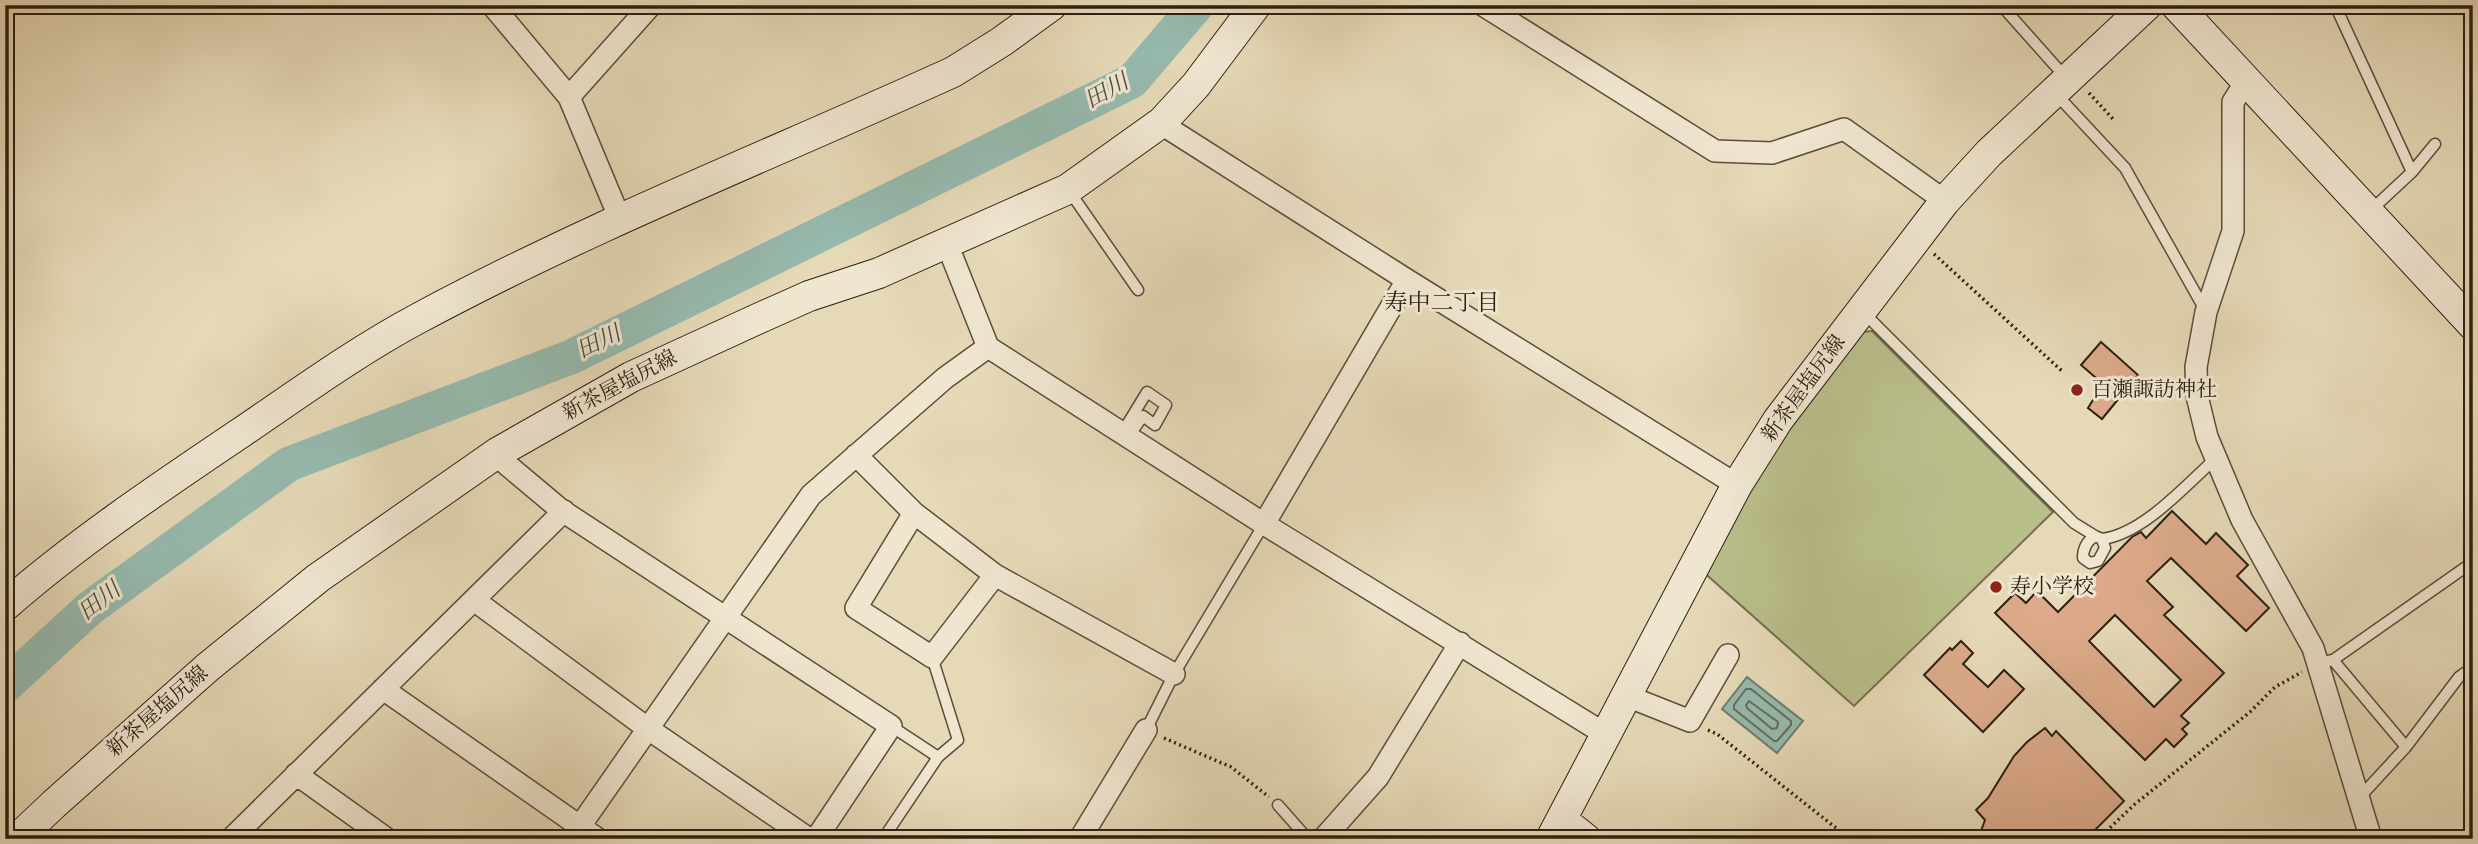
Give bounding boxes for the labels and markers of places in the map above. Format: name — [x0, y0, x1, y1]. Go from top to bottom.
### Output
place label: 百瀬諏訪神社 — [2091, 376, 2217, 405]
marker: 百瀬諏訪神社 — [2069, 382, 2085, 398]
place label: 寿小学校 — [2010, 573, 2094, 602]
marker: 寿小学校 — [1988, 579, 2004, 595]

